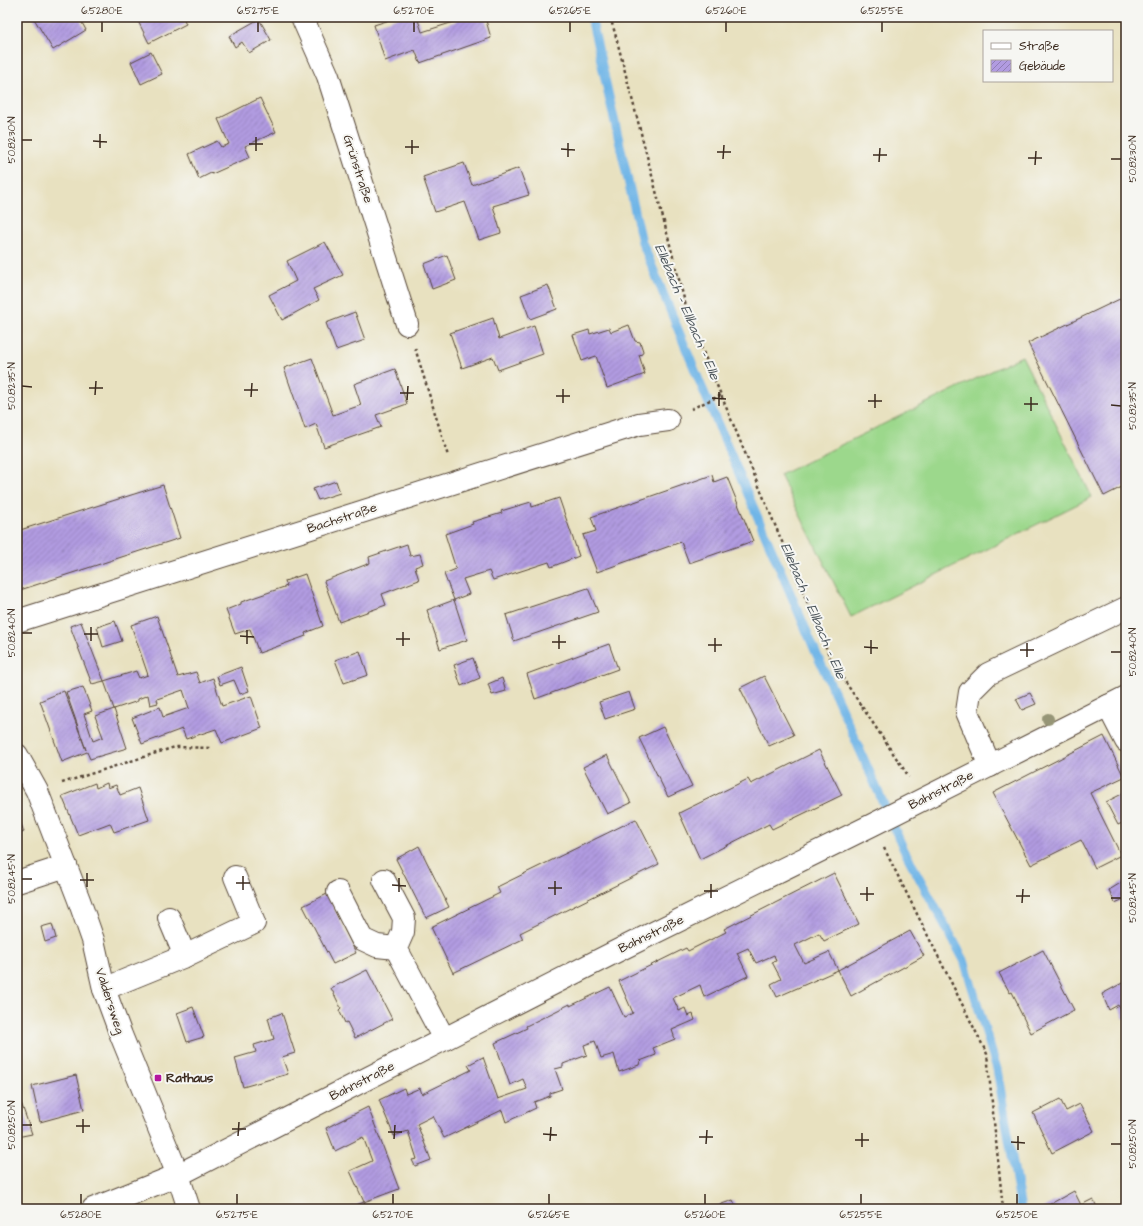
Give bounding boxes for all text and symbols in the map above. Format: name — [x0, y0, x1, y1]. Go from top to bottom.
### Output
text: 6.5280°E — [81, 4, 123, 18]
text: 6.5275°E — [237, 4, 279, 18]
text: 6.5270°E — [393, 4, 435, 18]
text: 6.5265°E — [549, 4, 591, 18]
text: 6.5260°E — [705, 4, 747, 18]
text: 6.5255°E — [861, 4, 903, 18]
legend — [983, 30, 1113, 82]
text: Straße — [1019, 38, 1060, 55]
text: Gebäude — [1019, 58, 1066, 75]
text: 50.8230°N — [5, 117, 19, 163]
street label: Grünstraße — [338, 132, 378, 206]
text: 50.8230°N — [1126, 136, 1140, 182]
water label: Ellebach - Ellbach - Elle — [649, 241, 725, 384]
text: 50.8235°N — [5, 362, 19, 410]
text: 50.8235°N — [1126, 382, 1140, 430]
street label: Bachstraße — [305, 498, 379, 538]
water label: Ellebach - Ellbach - Elle — [775, 540, 851, 683]
text: 50.8240°N — [5, 609, 19, 657]
text: 50.8240°N — [1126, 628, 1140, 676]
street label: Bahnstraße — [905, 766, 977, 814]
text: 50.8245°N — [5, 854, 19, 904]
text: 50.8245°N — [1126, 873, 1140, 923]
street label: Bahnstraße — [615, 910, 687, 958]
street label: Valdersweg — [90, 966, 129, 1037]
street label: Bahnstraße — [326, 1057, 398, 1105]
place label: Rathaus — [166, 1069, 214, 1087]
marker: Rathaus — [153, 1073, 163, 1083]
text: 50.8250°N — [5, 1101, 19, 1149]
text: 50.8250°N — [1126, 1120, 1140, 1168]
text: 6.5280°E — [60, 1208, 102, 1222]
text: 6.5275°E — [216, 1208, 258, 1222]
text: 6.5270°E — [372, 1208, 414, 1222]
text: 6.5265°E — [528, 1208, 570, 1222]
text: 6.5260°E — [684, 1208, 726, 1222]
text: 6.5255°E — [840, 1208, 882, 1222]
text: 6.5250°E — [996, 1208, 1038, 1222]

